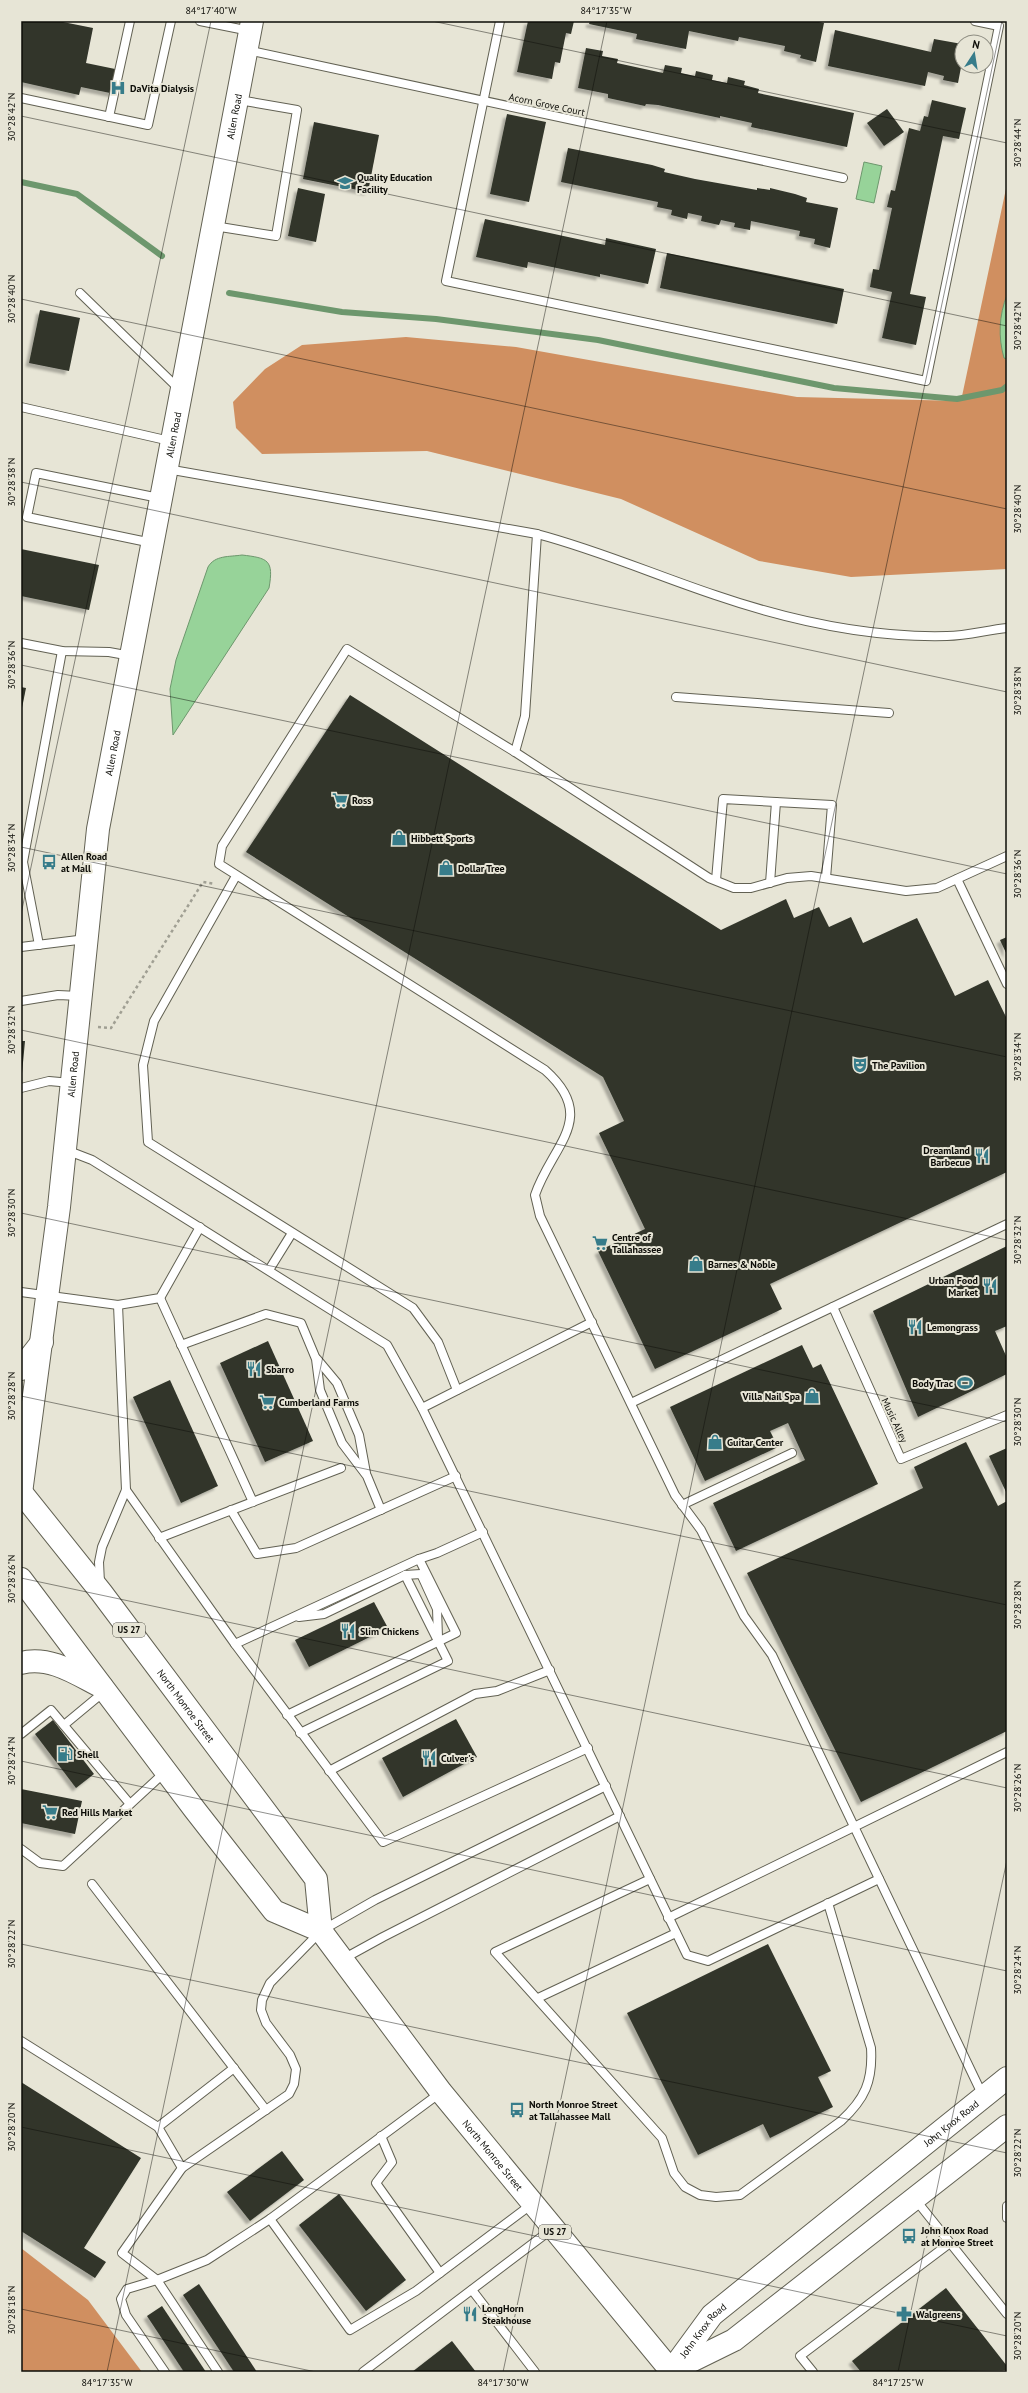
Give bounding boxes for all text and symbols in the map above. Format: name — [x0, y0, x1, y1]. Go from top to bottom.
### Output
text: 84°17'40"W — [185, 4, 237, 17]
text: 84°17'35"W — [580, 4, 632, 17]
north arrow — [954, 34, 994, 74]
text: N — [971, 37, 981, 52]
hospital icon: DaVita Dialysis — [109, 79, 127, 97]
place label: DaVita Dialysis — [130, 82, 194, 95]
street label: Acorn Grove Court — [508, 90, 587, 119]
text: 30°28'42"N — [5, 92, 18, 142]
street label: Allen Road — [224, 93, 245, 140]
text: 30°28'44"N — [1011, 118, 1024, 168]
place label: Quality Education Facility — [357, 171, 432, 196]
school or university icon: Quality Education Facility — [336, 174, 354, 192]
text: 30°28'40"N — [5, 274, 18, 324]
text: 30°28'42"N — [1011, 301, 1024, 351]
street label: Allen Road — [163, 411, 184, 459]
text: 30°28'38"N — [5, 457, 18, 507]
text: 30°28'40"N — [1011, 484, 1024, 534]
text: 30°28'36"N — [5, 640, 18, 690]
text: 30°28'38"N — [1011, 666, 1024, 716]
street label: Allen Road — [102, 729, 124, 777]
supermarket icon: Ross — [331, 791, 349, 809]
place label: Ross — [352, 794, 371, 807]
text: 30°28'34"N — [5, 823, 18, 873]
shop icon: Hibbett Sports — [390, 829, 408, 847]
place label: Hibbett Sports — [411, 832, 473, 845]
text: 30°28'36"N — [1011, 849, 1024, 899]
place label: Allen Road at Mall — [61, 850, 107, 875]
bus stop icon: Allen Road at Mall — [40, 853, 58, 871]
shop icon: Dollar Tree — [437, 859, 455, 877]
place label: Dollar Tree — [458, 862, 505, 875]
text: 30°28'32"N — [5, 1005, 18, 1055]
text: 30°28'34"N — [1011, 1032, 1024, 1082]
street label: Allen Road — [64, 1051, 82, 1098]
theatre icon: The Pavilion — [851, 1056, 869, 1074]
place label: The Pavilion — [872, 1059, 925, 1072]
place label: Dreamland Barbecue — [923, 1144, 970, 1169]
restaurant icon: Dreamland Barbecue — [973, 1147, 991, 1165]
text: 30°28'30"N — [5, 1188, 18, 1238]
text: 30°28'32"N — [1011, 1215, 1024, 1265]
place label: Centre of Tallahassee — [612, 1231, 661, 1256]
supermarket icon: Centre of Tallahassee — [591, 1234, 609, 1252]
shop icon: Barnes & Noble — [687, 1255, 705, 1273]
place label: Barnes & Noble — [708, 1258, 776, 1271]
place label: Urban Food Market — [929, 1274, 978, 1299]
restaurant icon: Urban Food Market — [981, 1277, 999, 1295]
restaurant icon: Lemongrass — [906, 1318, 924, 1336]
place label: Lemongrass — [927, 1321, 978, 1334]
restaurant icon: Sbarro — [245, 1360, 263, 1378]
place label: Sbarro — [266, 1363, 295, 1376]
text: 30°28'28"N — [5, 1371, 18, 1421]
sports icon: Body Trac — [956, 1374, 974, 1392]
place label: Body Trac — [912, 1377, 954, 1390]
shop icon: Villa Nail Spa — [803, 1387, 821, 1405]
place label: Villa Nail Spa — [742, 1390, 800, 1403]
supermarket icon: Cumberland Farms — [258, 1393, 276, 1411]
place label: Cumberland Farms — [279, 1396, 359, 1409]
street label: Music Alley — [879, 1396, 911, 1445]
text: 30°28'30"N — [1011, 1397, 1024, 1447]
shop icon: Guitar Center — [706, 1433, 724, 1451]
place label: Guitar Center — [727, 1436, 784, 1449]
text: 30°28'26"N — [5, 1554, 18, 1604]
text: 30°28'28"N — [1011, 1580, 1024, 1630]
restaurant icon: Slim Chickens — [339, 1622, 357, 1640]
road number: US 27 — [113, 1623, 145, 1637]
place label: Slim Chickens — [360, 1625, 419, 1638]
street label: North Monroe Street — [154, 1667, 218, 1746]
text: 30°28'24"N — [5, 1736, 18, 1786]
fuel station icon: Shell — [56, 1745, 74, 1763]
place label: Shell — [77, 1748, 99, 1761]
restaurant icon: Culver's — [420, 1749, 438, 1767]
place label: Culver's — [441, 1752, 474, 1765]
text: 30°28'26"N — [1011, 1763, 1024, 1813]
supermarket icon: Red Hills Market — [41, 1803, 59, 1821]
place label: Red Hills Market — [62, 1806, 133, 1819]
text: 30°28'22"N — [5, 1919, 18, 1969]
text: 30°28'24"N — [1011, 1945, 1024, 1995]
street label: John Knox Road — [920, 2097, 982, 2150]
place label: North Monroe Street at Tallahassee Mall — [529, 2098, 618, 2123]
bus stop icon: North Monroe Street at Tallahassee Mall — [508, 2101, 526, 2119]
text: 30°28'20"N — [5, 2102, 18, 2152]
street label: North Monroe Street — [460, 2117, 526, 2194]
text: 30°28'22"N — [1011, 2128, 1024, 2178]
place label: John Knox Road at Monroe Street — [920, 2224, 994, 2249]
road number: US 27 — [539, 2225, 571, 2239]
bus stop icon: John Knox Road at Monroe Street — [900, 2227, 918, 2245]
text: 30°28'18"N — [5, 2285, 18, 2335]
street label: John Knox Road — [676, 2300, 729, 2361]
place label: LongHorn Steakhouse — [482, 2302, 531, 2327]
restaurant icon: LongHorn Steakhouse — [461, 2305, 479, 2323]
pharmacy icon: Walgreens — [895, 2305, 913, 2323]
place label: Walgreens — [916, 2308, 961, 2321]
text: 30°28'20"N — [1011, 2311, 1024, 2361]
text: 84°17'35"W — [81, 2376, 133, 2389]
text: 84°17'30"W — [477, 2376, 529, 2389]
text: 84°17'25"W — [872, 2376, 924, 2389]

